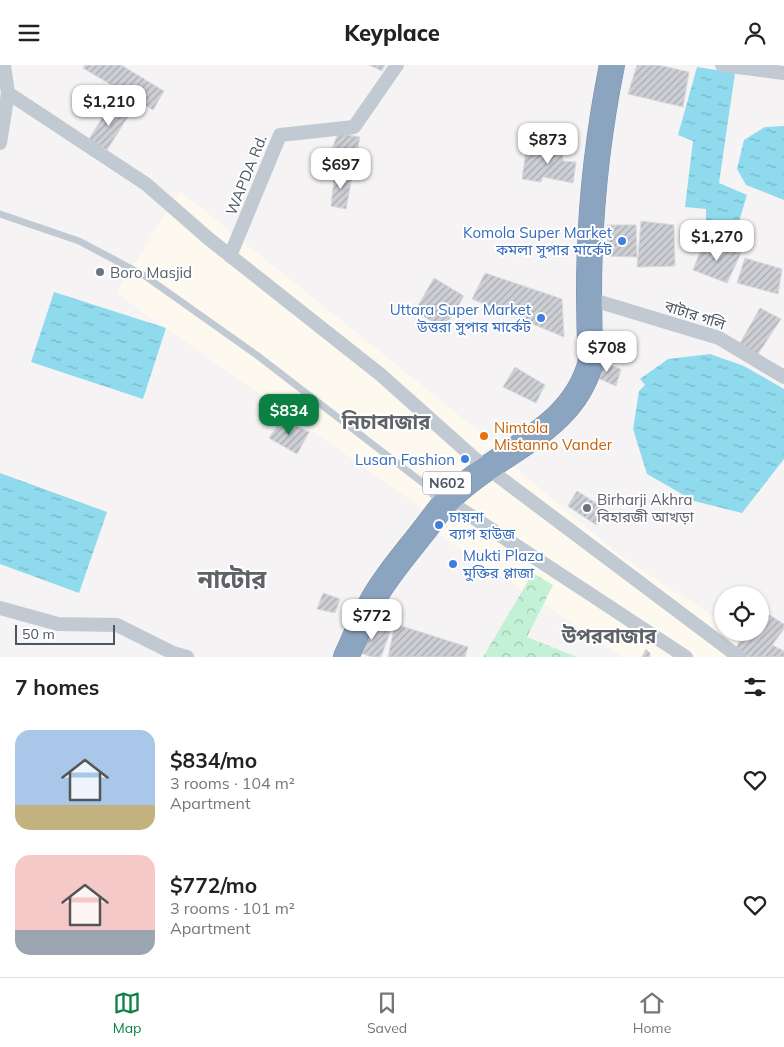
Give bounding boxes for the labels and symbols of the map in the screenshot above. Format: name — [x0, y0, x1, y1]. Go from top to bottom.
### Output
pin: $1,210 — [68, 85, 150, 127]
pin: $873 — [518, 123, 578, 165]
street label: WAPDA Rd. — [221, 132, 271, 218]
pin: $697 — [311, 147, 371, 190]
pin: $1,270 — [676, 219, 758, 262]
place label: Komola Super Market কমলা সুপার মার্কেট — [463, 223, 613, 259]
marker: Komola Super Market কমলা সুপার মার্কেট — [616, 235, 628, 247]
place label: Boro Masjid — [110, 263, 192, 282]
marker: Boro Masjid — [94, 266, 106, 278]
street label: বাটার গলি — [661, 296, 729, 334]
place label: Uttara Super Market উত্তরা সুপার মার্কেট — [390, 300, 532, 336]
marker: Uttara Super Market উত্তরা সুপার মার্কেট — [535, 312, 547, 324]
pin: $708 — [577, 331, 637, 373]
pin: $834 — [259, 393, 319, 436]
district label: নিচাবাজার — [341, 409, 431, 434]
place label: Nimtola Mistanno Vander — [494, 418, 613, 454]
marker: Nimtola Mistanno Vander — [478, 430, 490, 442]
place label: Lusan Fashion — [355, 450, 455, 469]
marker: Lusan Fashion — [459, 453, 471, 465]
road number: N602 — [423, 471, 471, 494]
place label: Birharji Akhra বিহারজী আখড়া — [596, 490, 695, 526]
marker: Birharji Akhra বিহারজী আখড়া — [581, 502, 593, 514]
place label: চায়না ব্যাগ হাউজ — [448, 507, 516, 543]
marker: চায়না ব্যাগ হাউজ — [433, 519, 445, 531]
place label: Mukti Plaza মুক্তির প্লাজা — [462, 546, 544, 582]
marker: Mukti Plaza মুক্তির প্লাজা — [447, 558, 459, 570]
district label: নাটোর — [197, 563, 267, 594]
pin: $772 — [342, 599, 402, 641]
scale bar — [15, 622, 115, 645]
district label: উপরবাজার — [561, 623, 657, 648]

